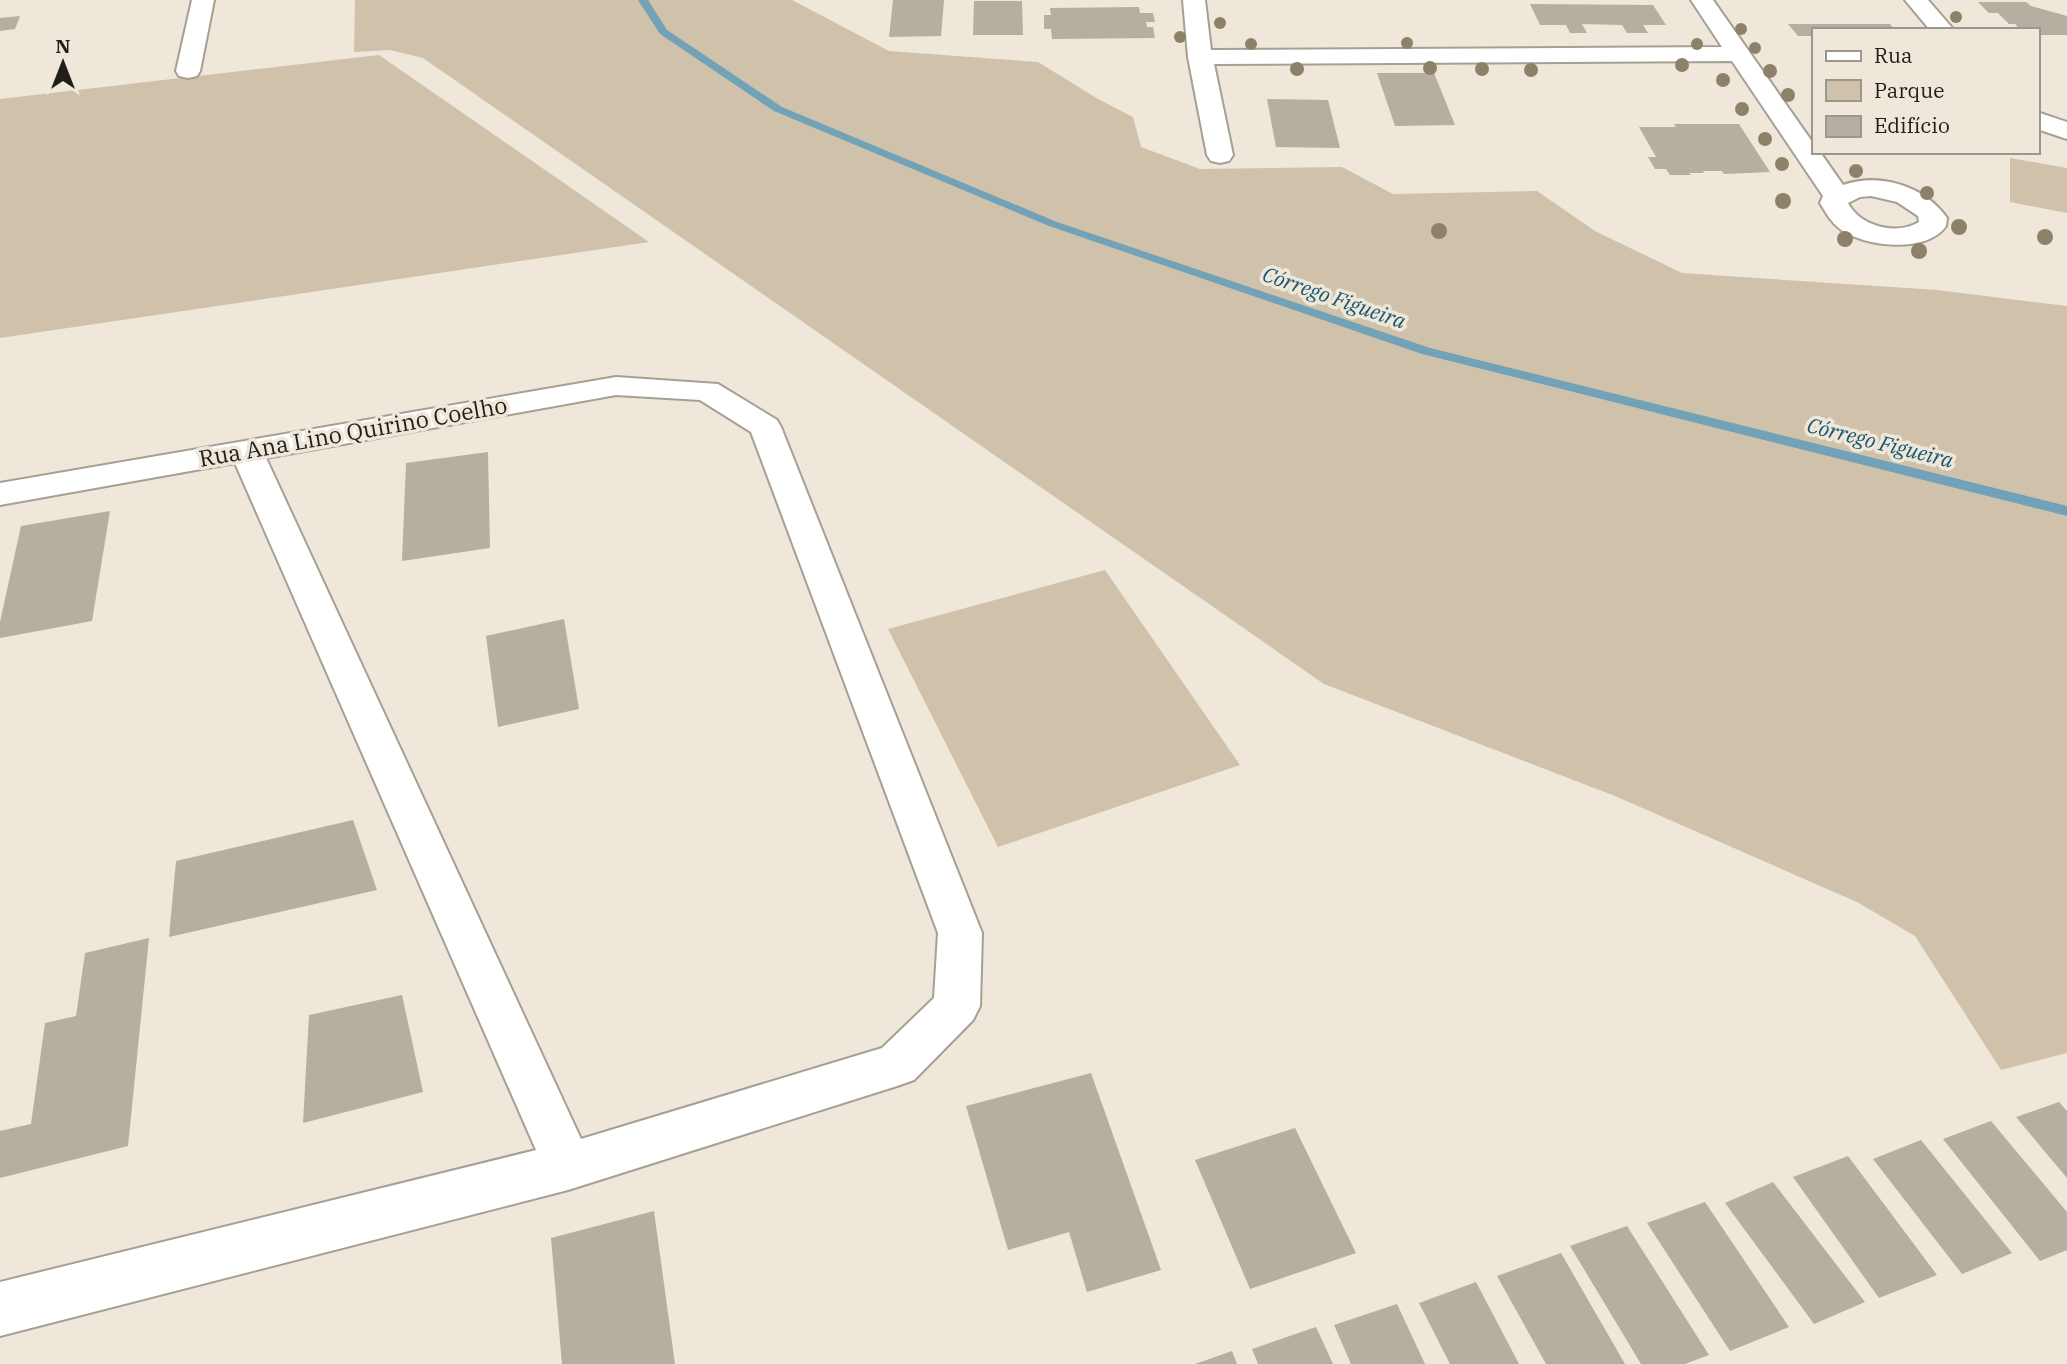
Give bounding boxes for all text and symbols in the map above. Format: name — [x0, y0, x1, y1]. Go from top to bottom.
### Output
north arrow — [28, 28, 98, 98]
legend — [1812, 28, 2039, 154]
text: N — [55, 34, 71, 58]
text: Rua — [1874, 41, 1912, 69]
text: Parque — [1874, 76, 1944, 104]
text: Edifício — [1874, 111, 1950, 139]
water label: Córrego Figueira — [1259, 259, 1410, 335]
street label: Rua Ana Lino Quirino Coelho — [196, 389, 509, 473]
water label: Córrego Figueira — [1804, 410, 1957, 474]

